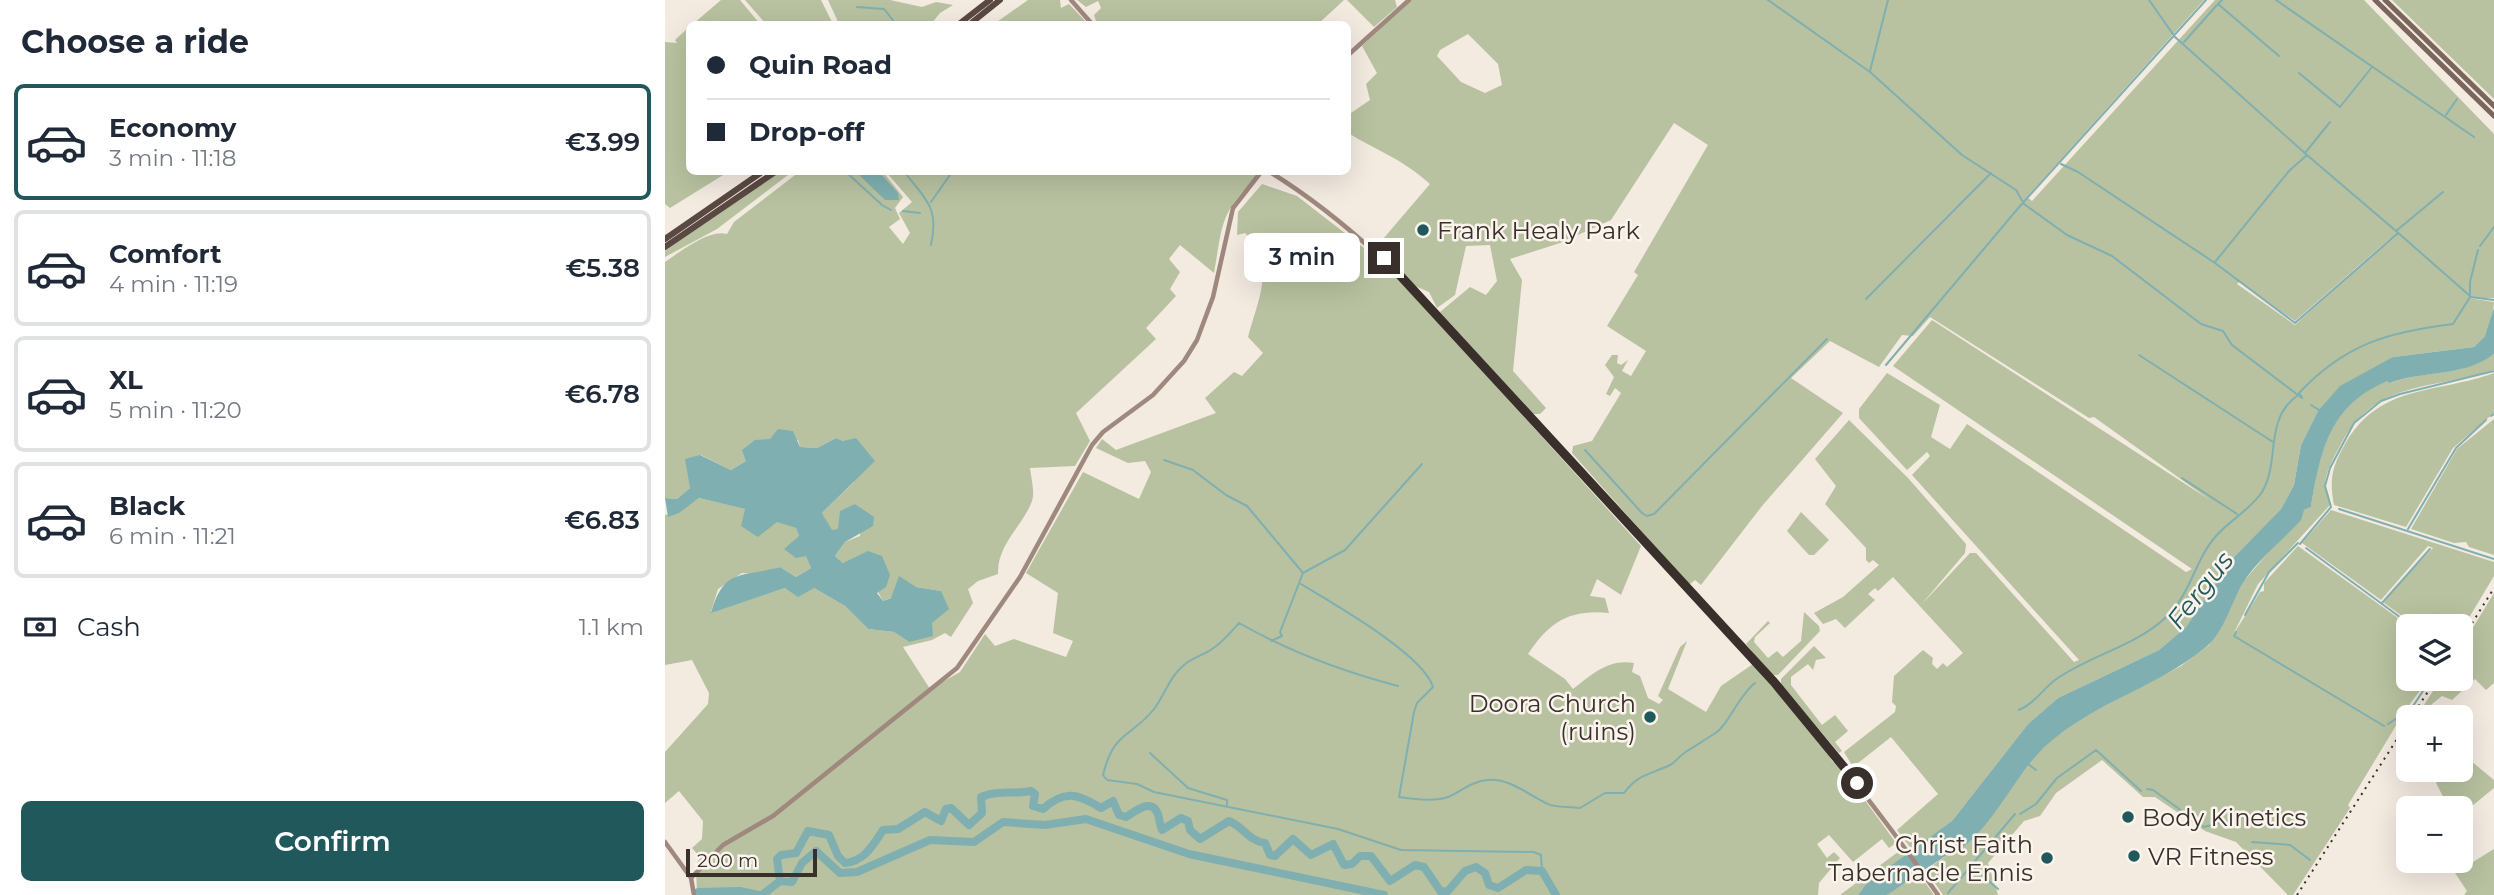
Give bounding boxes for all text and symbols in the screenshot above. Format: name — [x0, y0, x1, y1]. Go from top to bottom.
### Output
text: Choose a ride — [21, 22, 249, 61]
text: Quin Road — [749, 49, 892, 81]
icon: car — [25, 111, 88, 174]
text: Economy — [109, 112, 236, 144]
text: Drop-off — [749, 116, 864, 148]
text: €3.99 — [565, 126, 640, 158]
text: 3 min · 11:18 — [109, 144, 236, 172]
place label: Frank Healy Park — [1437, 216, 1641, 245]
marker: Frank Healy Park — [1415, 222, 1431, 238]
callout: 3 min — [1244, 233, 1359, 282]
icon: car — [25, 237, 88, 300]
text: Comfort — [109, 238, 221, 270]
route end — [1368, 242, 1400, 274]
text: 3 min — [1269, 243, 1335, 271]
text: €5.38 — [565, 252, 640, 284]
text: 4 min · 11:19 — [109, 270, 238, 298]
icon: car — [25, 363, 88, 426]
text: XL — [109, 364, 143, 396]
text: €6.78 — [565, 378, 640, 410]
text: 5 min · 11:20 — [109, 396, 242, 424]
icon: car — [25, 489, 88, 552]
text: Black — [109, 490, 185, 522]
text: €6.83 — [564, 504, 640, 536]
text: 6 min · 11:21 — [109, 522, 236, 550]
water label: Fergus — [2160, 545, 2240, 635]
icon: cash — [21, 608, 59, 646]
text: Cash — [77, 611, 141, 643]
text: 1.1 km — [579, 613, 644, 641]
map controls — [2396, 614, 2473, 873]
button: layers — [2396, 614, 2473, 691]
place label: Doora Church (ruins) — [1469, 689, 1636, 746]
button: + — [2396, 705, 2473, 782]
marker: Doora Church (ruins) — [1642, 709, 1658, 725]
route start — [1841, 767, 1873, 799]
button: − — [2396, 796, 2473, 873]
button: Confirm — [21, 801, 644, 881]
place label: Body Kinetics — [2142, 803, 2306, 832]
marker: Body Kinetics — [2120, 809, 2136, 825]
place label: Christ Faith Tabernacle Ennis — [1828, 830, 2033, 887]
place label: VR Fitness — [2148, 842, 2273, 871]
scale bar — [686, 846, 817, 878]
marker: VR Fitness — [2126, 848, 2142, 864]
text: 200 m — [697, 849, 758, 872]
marker: Christ Faith Tabernacle Ennis — [2039, 850, 2055, 866]

